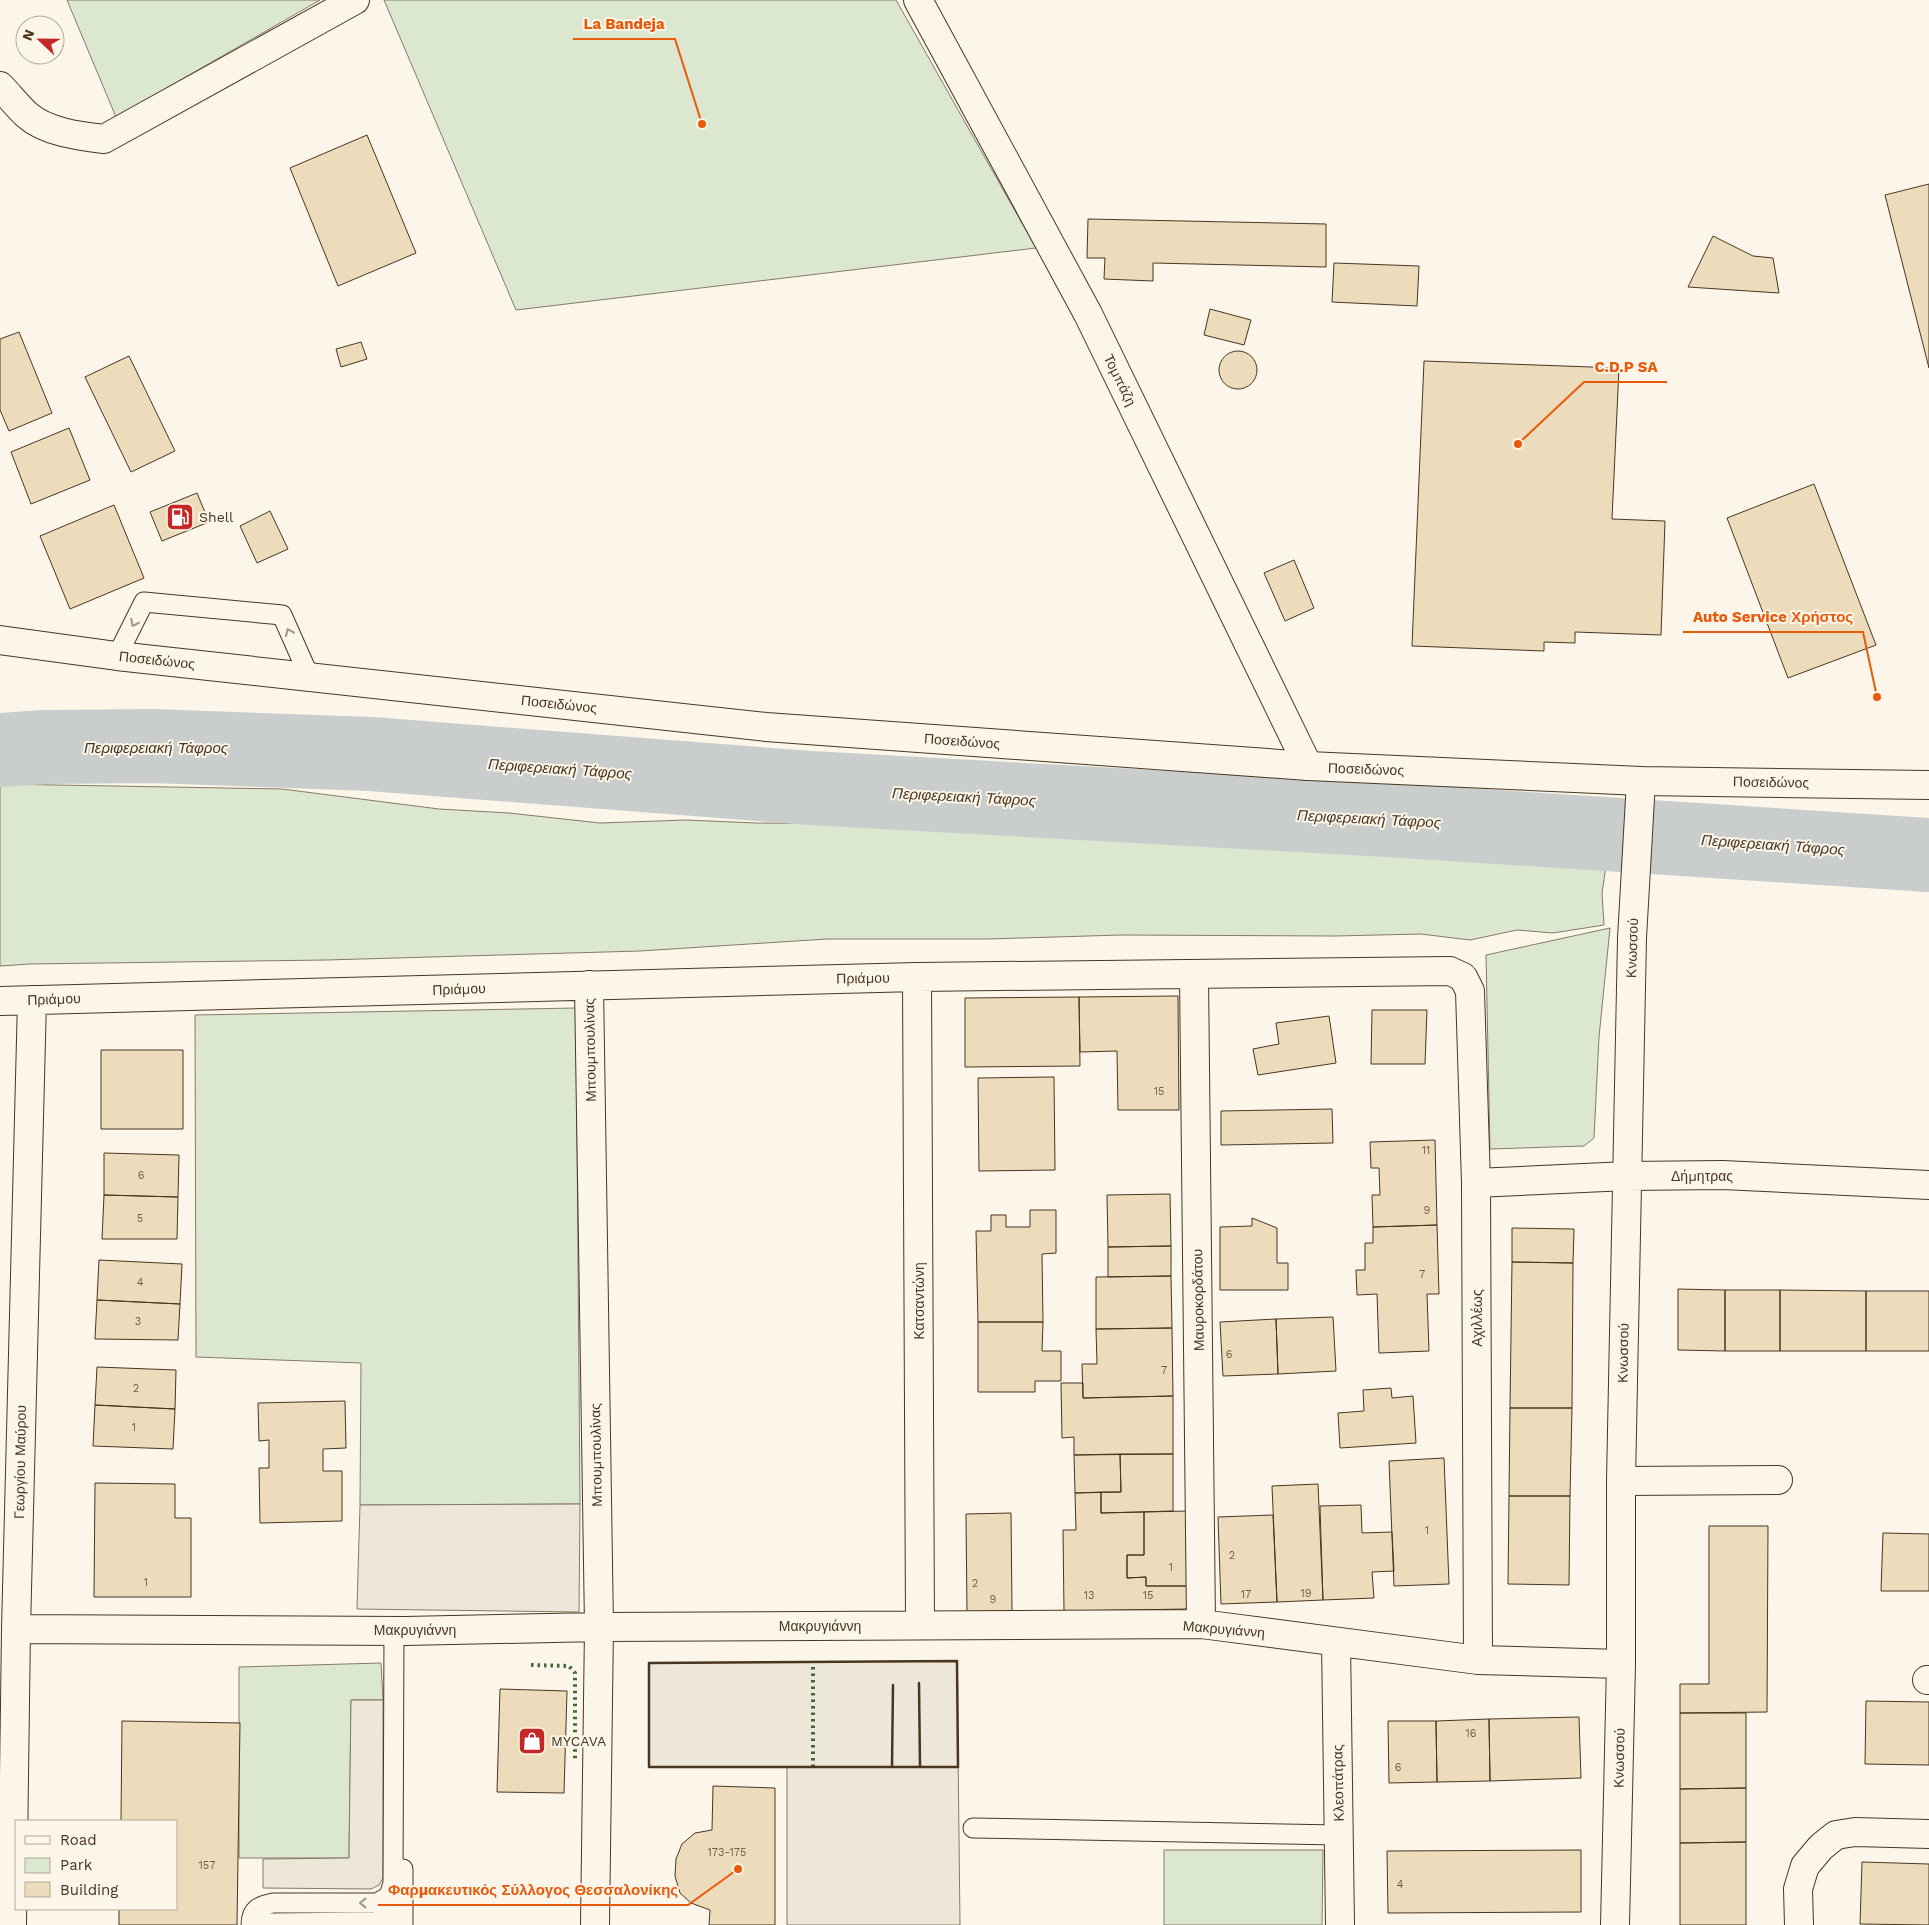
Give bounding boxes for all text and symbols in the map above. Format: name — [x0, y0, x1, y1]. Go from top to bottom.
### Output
callout: La Bandeja — [573, 9, 675, 39]
north arrow — [15, 15, 65, 65]
text: La Bandeja — [583, 15, 665, 33]
text: N — [19, 27, 37, 43]
street label: Τομπάζη — [1101, 351, 1139, 409]
callout: C.D.P SA — [1584, 352, 1667, 382]
text: C.D.P SA — [1594, 358, 1658, 376]
fuel station icon: Shell — [165, 502, 195, 532]
place label: Shell — [199, 509, 234, 525]
callout: Auto Service Χρήστος — [1683, 602, 1863, 632]
text: Auto Service Χρήστος — [1693, 608, 1853, 626]
one-way arrow — [130, 617, 140, 626]
one-way arrow — [285, 628, 296, 637]
street label: Ποσειδώνος — [118, 648, 196, 672]
street label: Ποσειδώνος — [520, 692, 598, 716]
street label: Ποσειδώνος — [923, 730, 1001, 752]
water label: Περιφερειακή Τάφρος — [84, 739, 229, 757]
water label: Περιφερειακή Τάφρος — [488, 755, 633, 783]
street label: Ποσειδώνος — [1328, 760, 1405, 778]
street label: Ποσειδώνος — [1733, 773, 1809, 791]
water label: Περιφερειακή Τάφρος — [892, 784, 1037, 810]
water label: Περιφερειακή Τάφρος — [1297, 806, 1442, 832]
water label: Περιφερειακή Τάφρος — [1701, 831, 1846, 859]
street label: Κνωσσού — [1623, 918, 1641, 978]
street label: Πριάμου — [836, 970, 890, 986]
street label: Πριάμου — [432, 980, 486, 998]
street label: Πριάμου — [27, 990, 81, 1008]
street label: Μπουμπουλίνας — [581, 998, 599, 1102]
house number: 15 — [1154, 1085, 1164, 1098]
house number: 11 — [1422, 1144, 1430, 1157]
street label: Δήμητρας — [1671, 1168, 1733, 1184]
house number: 6 — [138, 1169, 145, 1182]
house number: 9 — [1424, 1204, 1431, 1217]
house number: 5 — [137, 1212, 143, 1225]
street label: Μαυροκορδάτου — [1189, 1249, 1207, 1351]
street label: Κατσαντώνη — [911, 1262, 927, 1340]
house number: 7 — [1419, 1268, 1425, 1281]
house number: 4 — [137, 1276, 144, 1289]
street label: Αχιλλέως — [1469, 1289, 1485, 1347]
house number: 3 — [135, 1315, 141, 1328]
street label: Κνωσσού — [1614, 1323, 1632, 1383]
house number: 6 — [1226, 1348, 1233, 1361]
house number: 7 — [1161, 1364, 1167, 1377]
house number: 2 — [133, 1382, 139, 1395]
street label: Μπουμπουλίνας — [587, 1403, 605, 1507]
street label: Γεωργίου Μαύρου — [11, 1405, 29, 1519]
house number: 1 — [132, 1421, 136, 1434]
house number: 1 — [1425, 1524, 1429, 1537]
house number: 2 — [1229, 1549, 1235, 1562]
house number: 1 — [1169, 1561, 1173, 1574]
house number: 1 — [144, 1576, 148, 1589]
house number: 2 — [972, 1577, 978, 1590]
house number: 19 — [1300, 1587, 1312, 1600]
house number: 17 — [1241, 1588, 1251, 1601]
house number: 13 — [1084, 1589, 1094, 1602]
house number: 15 — [1143, 1589, 1153, 1602]
house number: 9 — [990, 1593, 997, 1606]
street label: Μακρυγιάννη — [1182, 1617, 1266, 1641]
street label: Μακρυγιάννη — [779, 1618, 861, 1634]
street label: Μακρυγιάννη — [374, 1622, 456, 1638]
shop icon: MYCAVA — [517, 1726, 547, 1756]
house number: 16 — [1466, 1727, 1477, 1740]
street label: Κνωσσού — [1610, 1728, 1628, 1788]
place label: MYCAVA — [551, 1733, 606, 1749]
street label: Κλεοπάτρας — [1329, 1744, 1347, 1822]
house number: 6 — [1395, 1761, 1402, 1774]
legend — [15, 1820, 178, 1910]
text: Road — [60, 1831, 97, 1849]
house number: 173-175 — [708, 1846, 746, 1859]
text: Park — [60, 1856, 93, 1874]
house number: 157 — [199, 1859, 215, 1872]
callout: Φαρμακευτικός Σύλλογος Θεσσαλονίκης — [378, 1875, 688, 1905]
house number: 4 — [1397, 1878, 1404, 1891]
text: Building — [60, 1881, 118, 1899]
text: Φαρμακευτικός Σύλλογος Θεσσαλονίκης — [388, 1881, 678, 1899]
one-way arrow — [359, 1898, 366, 1908]

